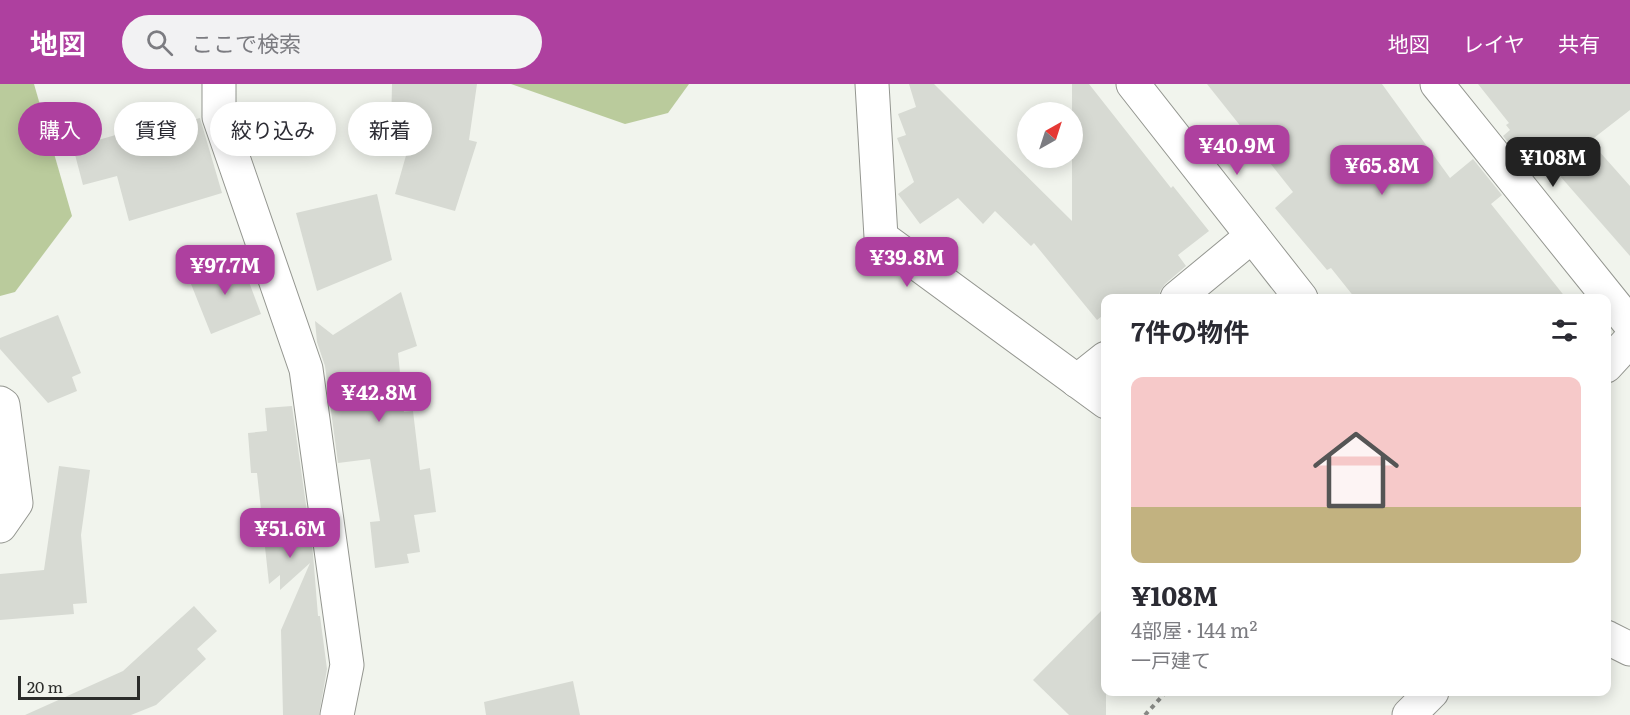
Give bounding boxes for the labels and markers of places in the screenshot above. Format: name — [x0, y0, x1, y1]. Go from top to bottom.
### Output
pin: ¥40.9M — [1188, 125, 1286, 176]
pin: ¥108M — [1511, 137, 1595, 188]
pin: ¥65.8M — [1333, 145, 1431, 196]
pin: ¥39.8M — [858, 237, 956, 288]
pin: ¥97.7M — [176, 245, 274, 296]
pin: ¥42.8M — [330, 372, 428, 423]
pin: ¥51.6M — [241, 508, 339, 559]

